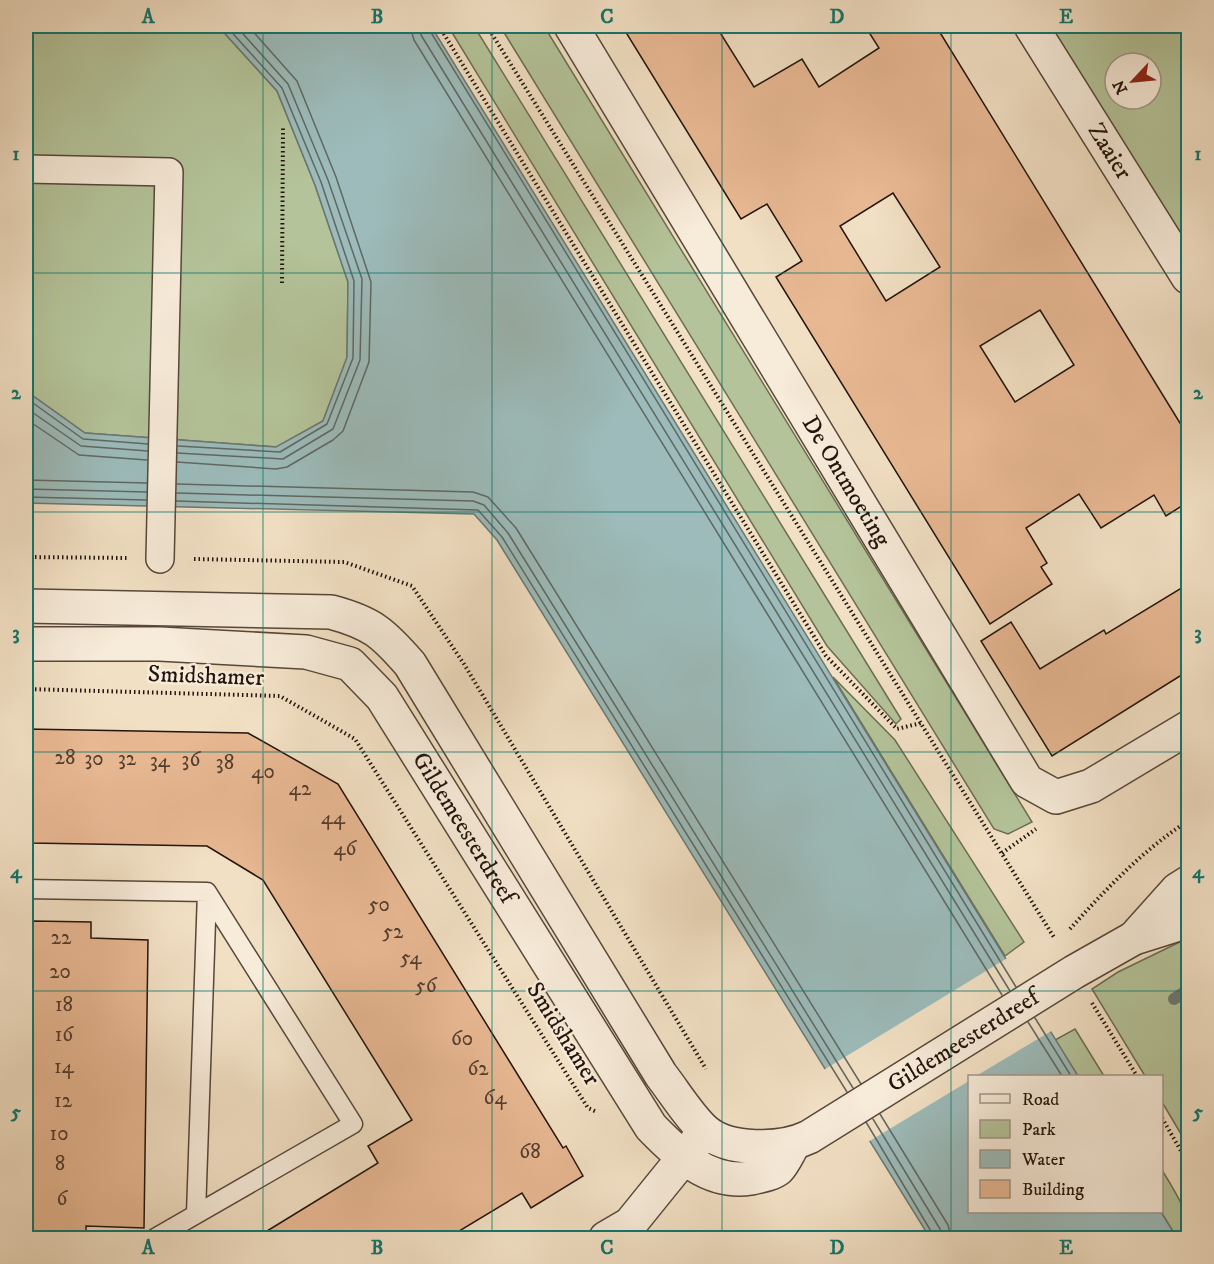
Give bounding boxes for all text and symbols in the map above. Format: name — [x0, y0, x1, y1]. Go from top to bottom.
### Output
text: A — [141, 5, 156, 30]
text: B — [371, 5, 383, 30]
text: C — [600, 5, 614, 30]
text: D — [830, 5, 845, 30]
text: E — [1059, 5, 1073, 30]
north arrow — [1103, 51, 1163, 111]
text: N — [1109, 77, 1132, 97]
street label: Zaaier — [1081, 118, 1138, 185]
text: 1 — [12, 142, 20, 167]
text: 1 — [1194, 142, 1202, 167]
text: 2 — [11, 381, 22, 406]
text: 2 — [1193, 381, 1204, 406]
street label: De Ontmoeting — [795, 410, 897, 553]
text: 3 — [12, 621, 20, 646]
text: 3 — [1194, 621, 1202, 646]
street label: Smidshamer — [147, 659, 265, 693]
house number: 28 — [55, 745, 75, 771]
house number: 30 — [84, 746, 104, 772]
house number: 32 — [118, 746, 137, 772]
street label: Gildemeesterdreef — [405, 746, 524, 912]
house number: 36 — [182, 747, 201, 773]
house number: 34 — [150, 748, 171, 774]
house number: 38 — [216, 750, 234, 776]
house number: 40 — [251, 759, 275, 785]
house number: 42 — [289, 776, 312, 802]
house number: 44 — [321, 805, 346, 831]
house number: 46 — [333, 836, 358, 862]
text: 4 — [10, 860, 23, 885]
text: 4 — [1192, 860, 1205, 885]
house number: 50 — [368, 892, 390, 918]
house number: 52 — [383, 919, 404, 945]
house number: 22 — [51, 925, 72, 951]
house number: 54 — [400, 945, 423, 971]
house number: 20 — [49, 959, 71, 985]
house number: 56 — [415, 973, 438, 999]
street label: Smidshamer — [519, 977, 607, 1091]
street label: Gildemeesterdreef — [882, 981, 1048, 1099]
house number: 18 — [55, 992, 73, 1018]
house number: 16 — [55, 1022, 74, 1048]
house number: 60 — [451, 1026, 473, 1052]
house number: 14 — [54, 1054, 75, 1080]
house number: 62 — [467, 1056, 489, 1082]
legend — [968, 1075, 1163, 1213]
house number: 64 — [483, 1085, 507, 1111]
house number: 12 — [54, 1088, 73, 1114]
text: Road — [1022, 1089, 1059, 1111]
text: 5 — [10, 1100, 21, 1125]
text: 5 — [1192, 1100, 1203, 1125]
text: Park — [1022, 1119, 1056, 1141]
house number: 10 — [50, 1121, 68, 1147]
house number: 68 — [519, 1139, 541, 1165]
text: Water — [1021, 1149, 1065, 1171]
house number: 8 — [55, 1151, 65, 1177]
text: Building — [1022, 1179, 1084, 1201]
house number: 6 — [57, 1186, 69, 1212]
text: A — [141, 1236, 156, 1261]
text: B — [371, 1236, 383, 1261]
text: C — [600, 1236, 614, 1261]
text: D — [830, 1236, 845, 1261]
text: E — [1059, 1236, 1073, 1261]

